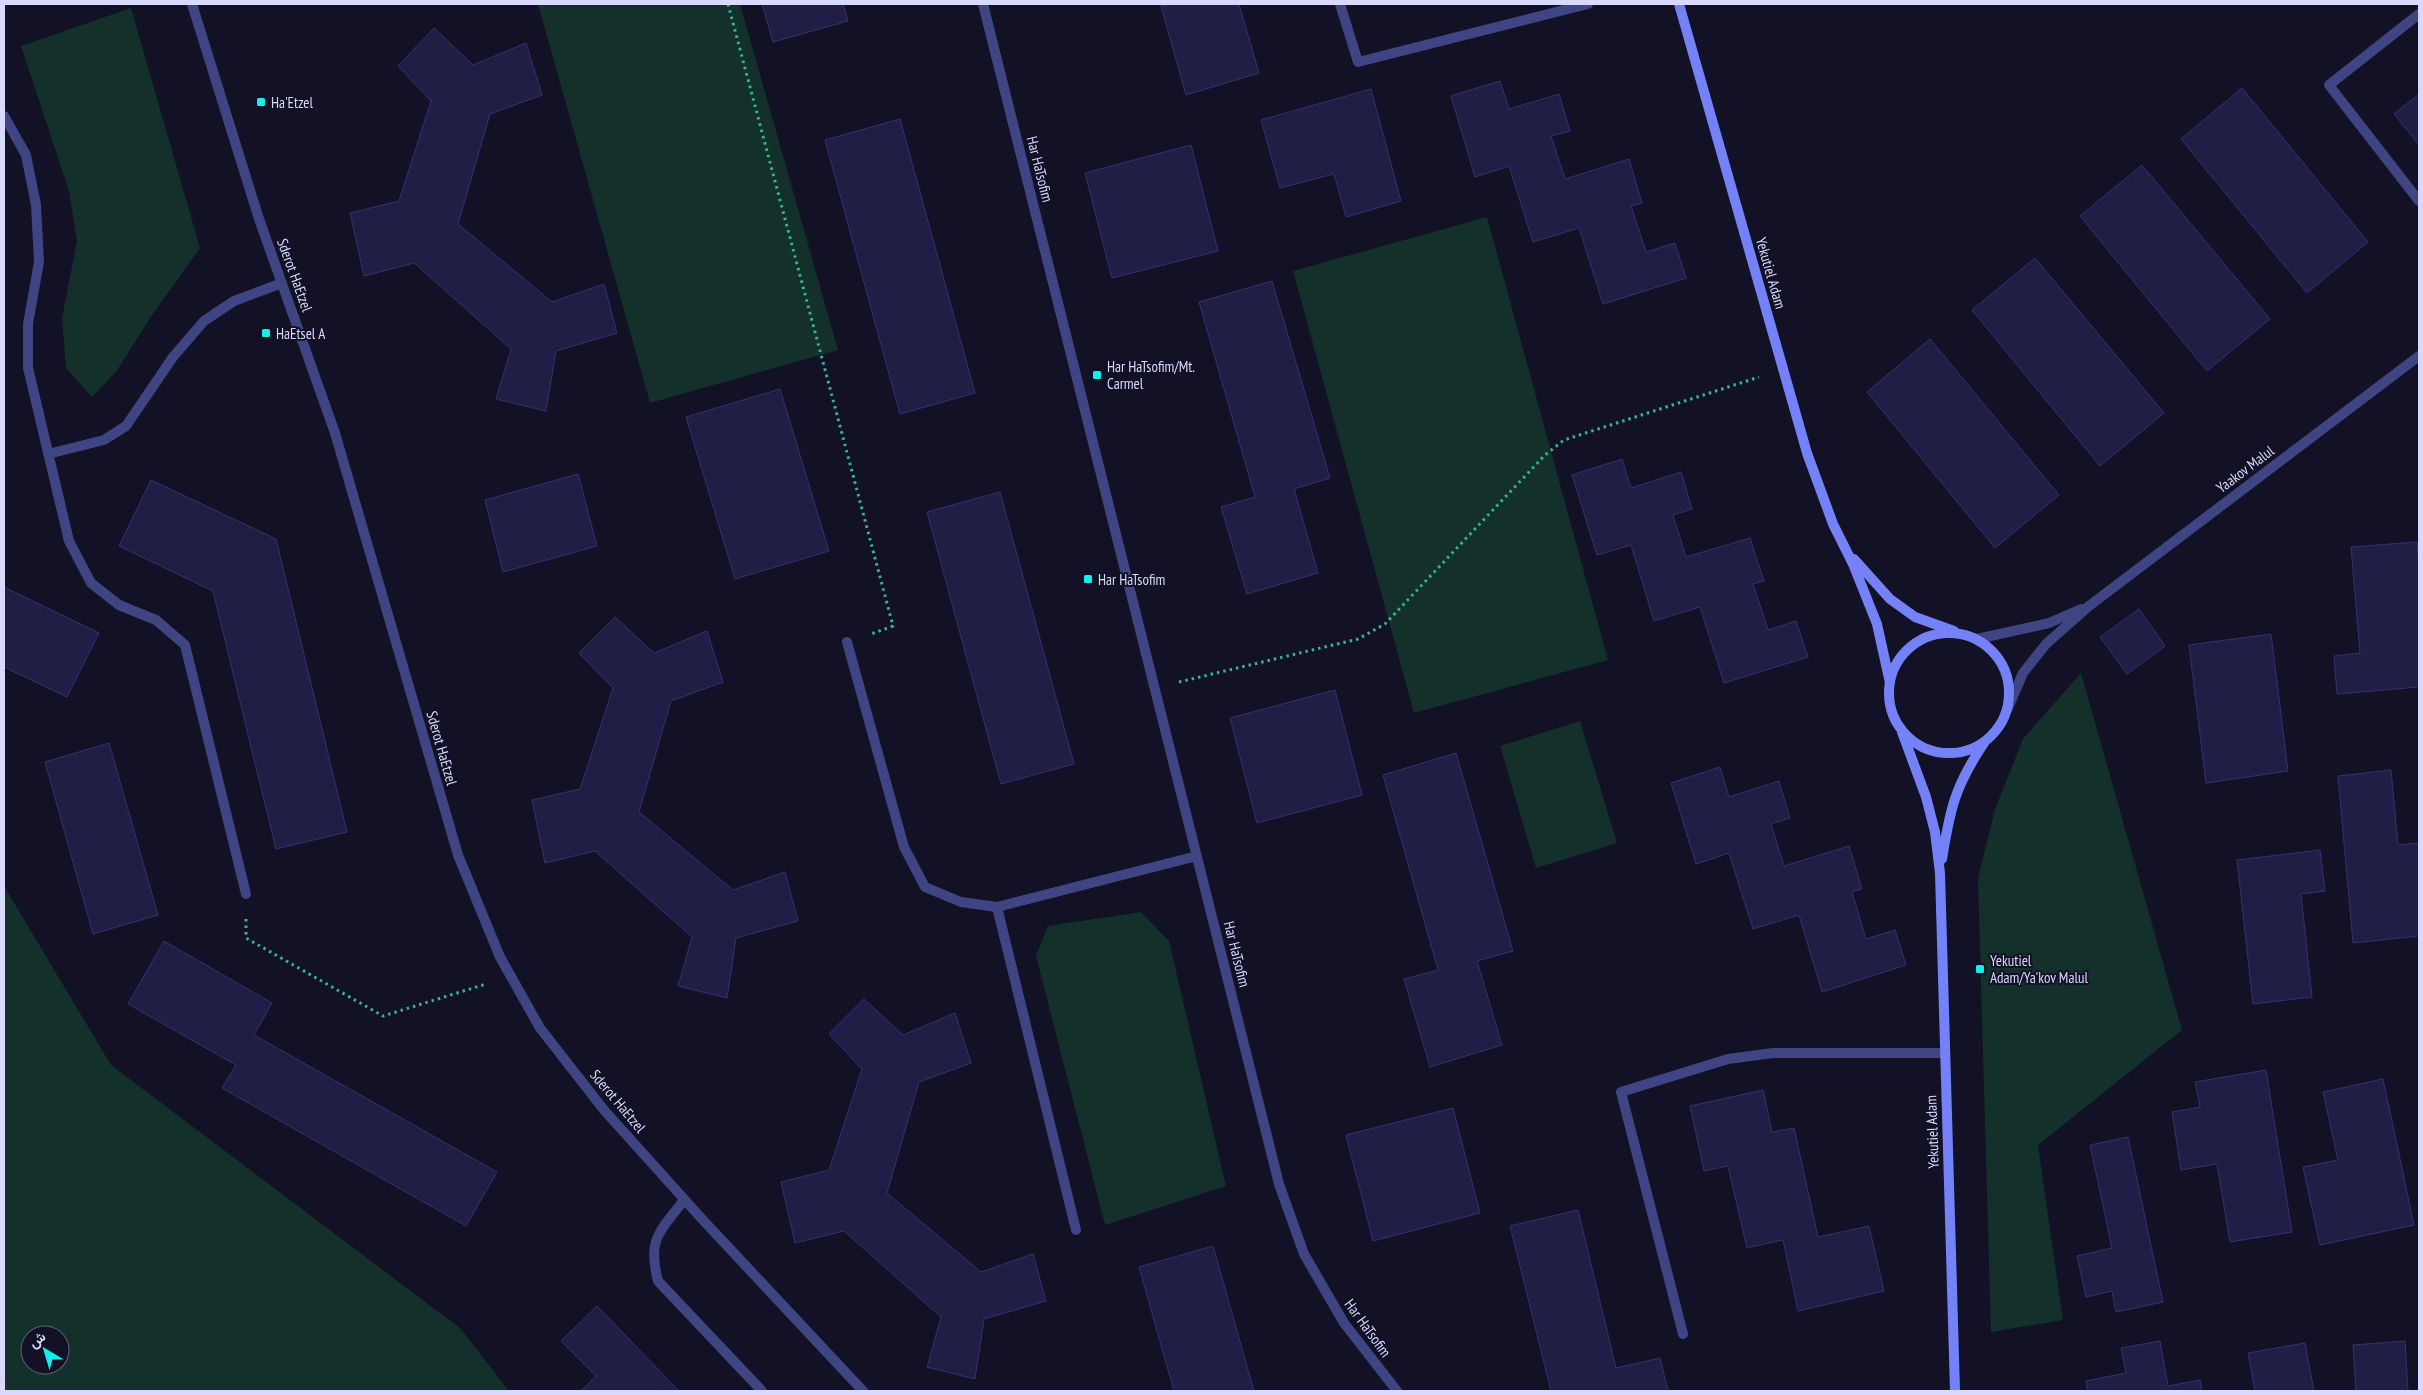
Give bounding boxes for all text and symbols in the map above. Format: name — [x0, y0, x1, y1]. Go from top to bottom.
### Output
place label: Ha'Etzel — [271, 93, 314, 112]
marker: Ha'Etzel — [255, 96, 267, 108]
street label: Har HaTsofim — [1023, 134, 1057, 204]
street label: Yekutiel Adam — [1752, 235, 1790, 311]
street label: Sderot HaEtzel — [273, 236, 317, 315]
place label: HaEtsel A — [276, 324, 326, 343]
marker: HaEtsel A — [260, 327, 272, 339]
place label: Har HaTsofim/Mt. Carmel — [1107, 357, 1195, 393]
marker: Har HaTsofim/Mt. Carmel — [1091, 369, 1103, 381]
street label: Yaakov Malul — [2212, 441, 2278, 497]
place label: Har HaTsofim — [1098, 570, 1165, 589]
marker: Har HaTsofim — [1082, 573, 1094, 585]
street label: Sderot HaEtzel — [422, 709, 462, 788]
street label: Har HaTsofim — [1220, 919, 1254, 989]
place label: Yekutiel Adam/Ya'kov Malul — [1990, 951, 2088, 987]
marker: Yekutiel Adam/Ya'kov Malul — [1974, 963, 1986, 975]
street label: Sderot HaEtzel — [586, 1066, 650, 1137]
street label: Yekutiel Adam — [1921, 1095, 1943, 1169]
street label: Har HaTsofim — [1341, 1295, 1395, 1361]
north arrow — [20, 1325, 70, 1375]
text: ش — [25, 1327, 49, 1352]

